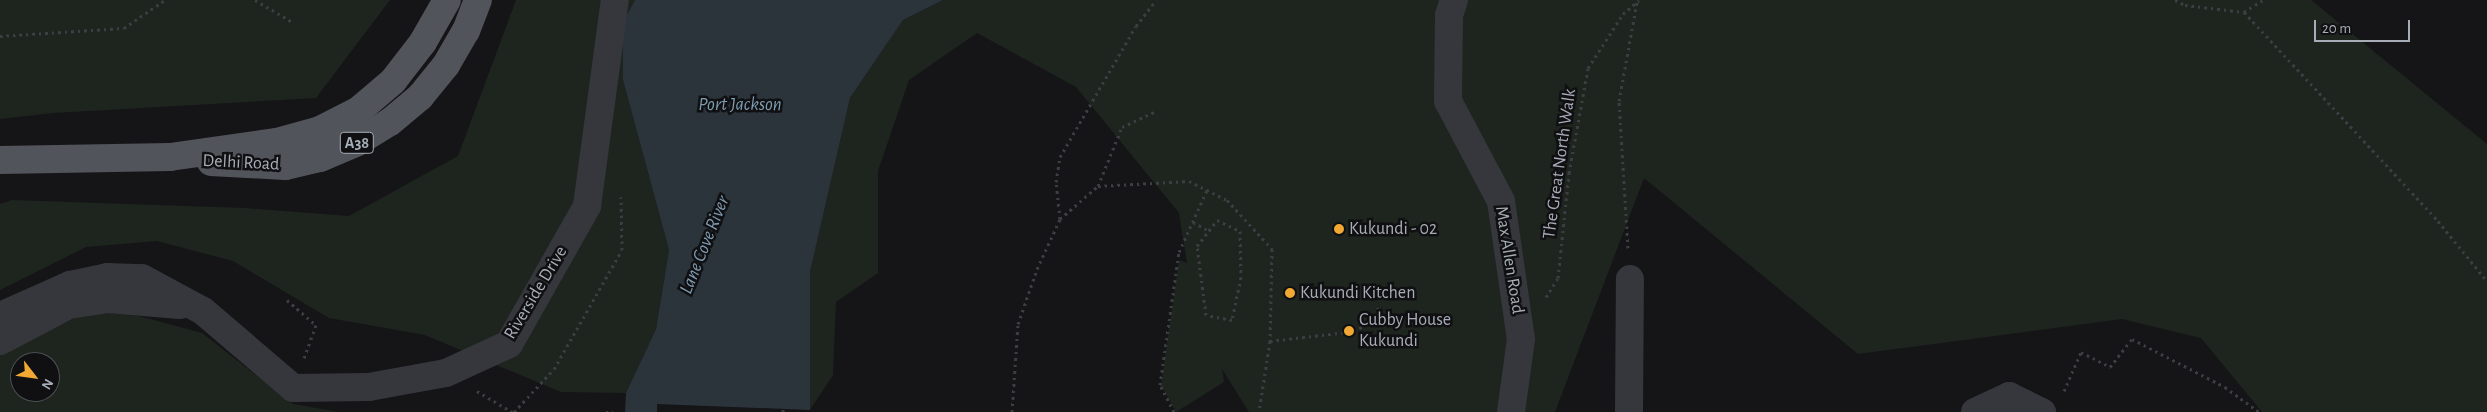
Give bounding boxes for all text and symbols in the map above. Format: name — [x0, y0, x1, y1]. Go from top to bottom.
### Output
scale bar — [2317, 10, 2413, 42]
text: 20 m — [2322, 21, 2351, 36]
street label: The Great North Walk — [1539, 88, 1581, 240]
water label: Port Jackson — [698, 94, 782, 116]
road number: A38 — [340, 130, 374, 156]
street label: Delhi Road — [202, 150, 280, 176]
water label: Lane Cove River — [675, 193, 735, 297]
street label: Max Allen Road — [1490, 205, 1528, 315]
place label: Kukundi - 02 — [1349, 218, 1437, 240]
marker: Kukundi - 02 — [1333, 223, 1345, 235]
street label: Riverside Drive — [500, 243, 572, 343]
place label: Kukundi Kitchen — [1300, 282, 1415, 304]
marker: Kukundi Kitchen — [1284, 287, 1296, 299]
place label: Cubby House Kukundi — [1359, 310, 1451, 352]
marker: Cubby House Kukundi — [1343, 325, 1355, 337]
north arrow — [10, 352, 60, 402]
text: N — [39, 376, 56, 392]

